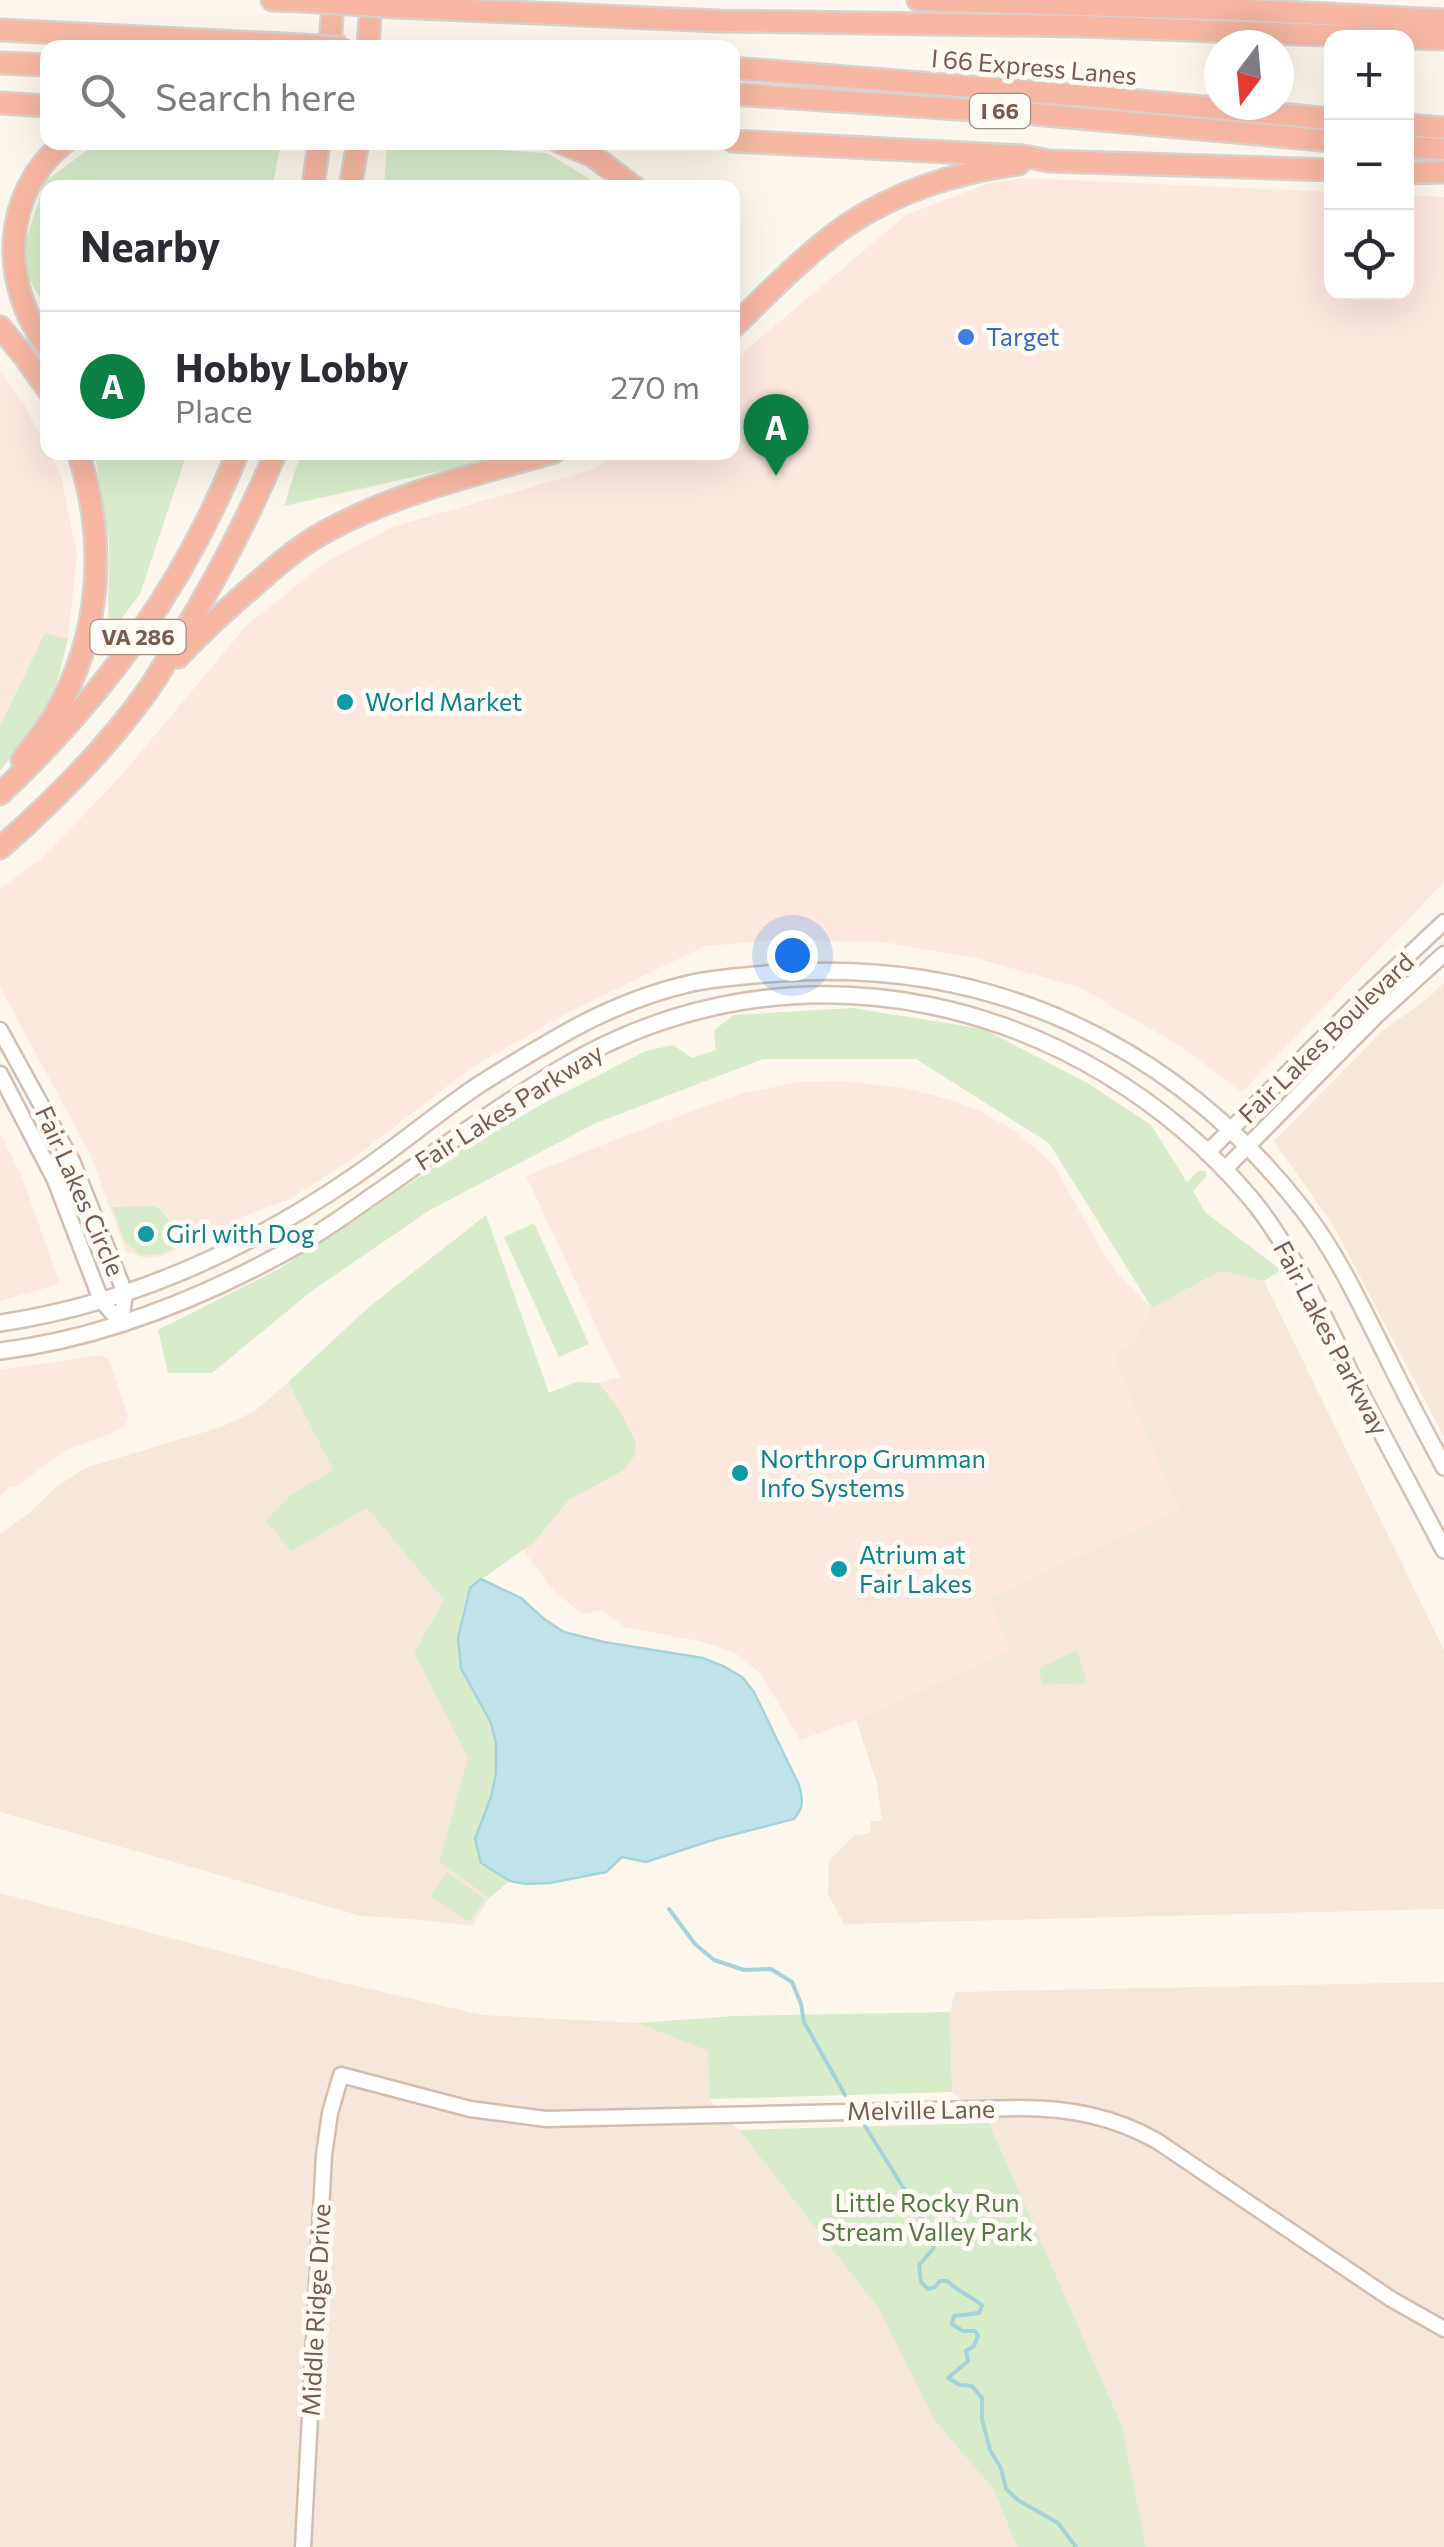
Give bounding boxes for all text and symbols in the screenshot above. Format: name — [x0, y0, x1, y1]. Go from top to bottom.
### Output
north arrow — [1204, 30, 1294, 120]
map controls — [1324, 30, 1414, 300]
button: + — [1324, 30, 1414, 120]
search box — [40, 40, 740, 150]
street label: I 66 Express Lanes — [930, 42, 1138, 90]
icon: search — [75, 68, 130, 123]
text: Search here — [155, 72, 356, 119]
road number: I 66 — [970, 94, 1030, 128]
button: − — [1324, 120, 1414, 210]
button: locate — [1324, 210, 1414, 300]
text: Nearby — [80, 219, 220, 271]
place label: Target — [986, 321, 1060, 351]
marker: Target — [955, 326, 977, 348]
text: Hobby Lobby — [175, 343, 409, 390]
text: A — [101, 366, 124, 406]
text: 270 m — [611, 366, 700, 406]
text: Place — [175, 390, 253, 430]
pin: A — [744, 394, 808, 476]
road number: VA 286 — [90, 620, 186, 654]
place label: World Market — [365, 686, 522, 716]
marker: World Market — [334, 691, 356, 713]
your location — [767, 930, 818, 981]
street label: Fair Lakes Boulevard — [1232, 946, 1419, 1129]
street label: Fair Lakes Parkway — [409, 1036, 608, 1176]
street label: Fair Lakes Circle — [30, 1101, 132, 1280]
place label: Girl with Dog — [166, 1218, 315, 1248]
marker: Girl with Dog — [135, 1223, 157, 1245]
street label: Fair Lakes Parkway — [1268, 1235, 1396, 1440]
place label: Northrop Grumman Info Systems — [760, 1443, 986, 1502]
marker: Northrop Grumman Info Systems — [729, 1462, 751, 1484]
place label: Atrium at Fair Lakes — [859, 1539, 972, 1598]
marker: Atrium at Fair Lakes — [828, 1558, 850, 1580]
street label: Melville Lane — [847, 2093, 995, 2125]
park label: Little Rocky Run Stream Valley Park — [821, 2187, 1033, 2246]
street label: Middle Ridge Drive — [294, 2203, 336, 2417]

